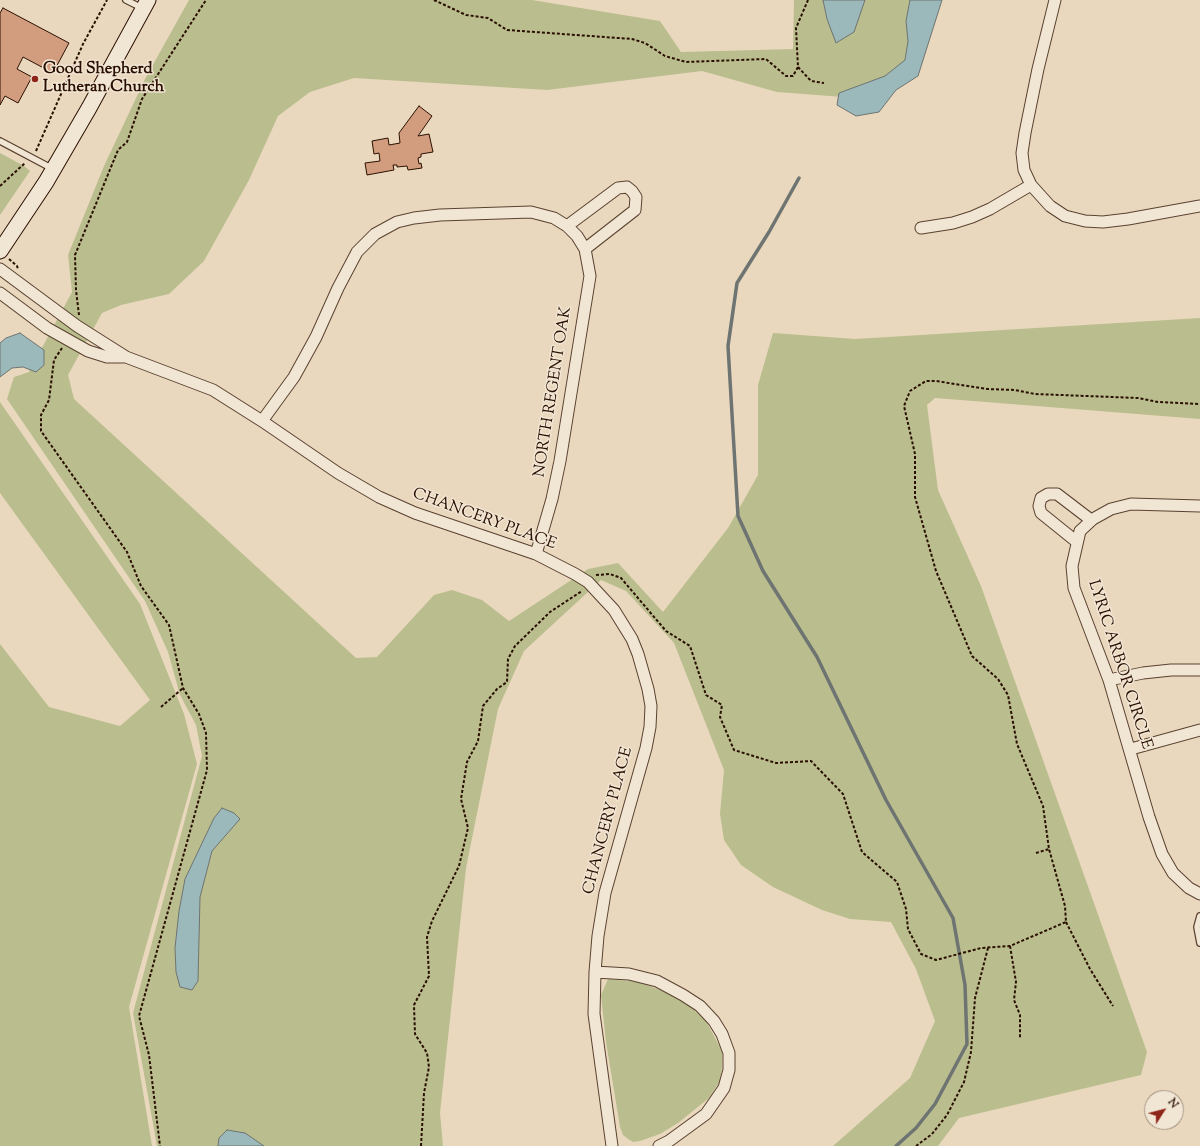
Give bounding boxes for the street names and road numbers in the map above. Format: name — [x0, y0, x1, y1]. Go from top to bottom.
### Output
street label: NORTH REGENT OAK — [531, 305, 577, 479]
street label: CHANCERY PLACE — [410, 485, 558, 555]
street label: LYRIC ARBOR CIRCLE — [1083, 578, 1155, 752]
street label: CHANCERY PLACE — [580, 745, 638, 897]

